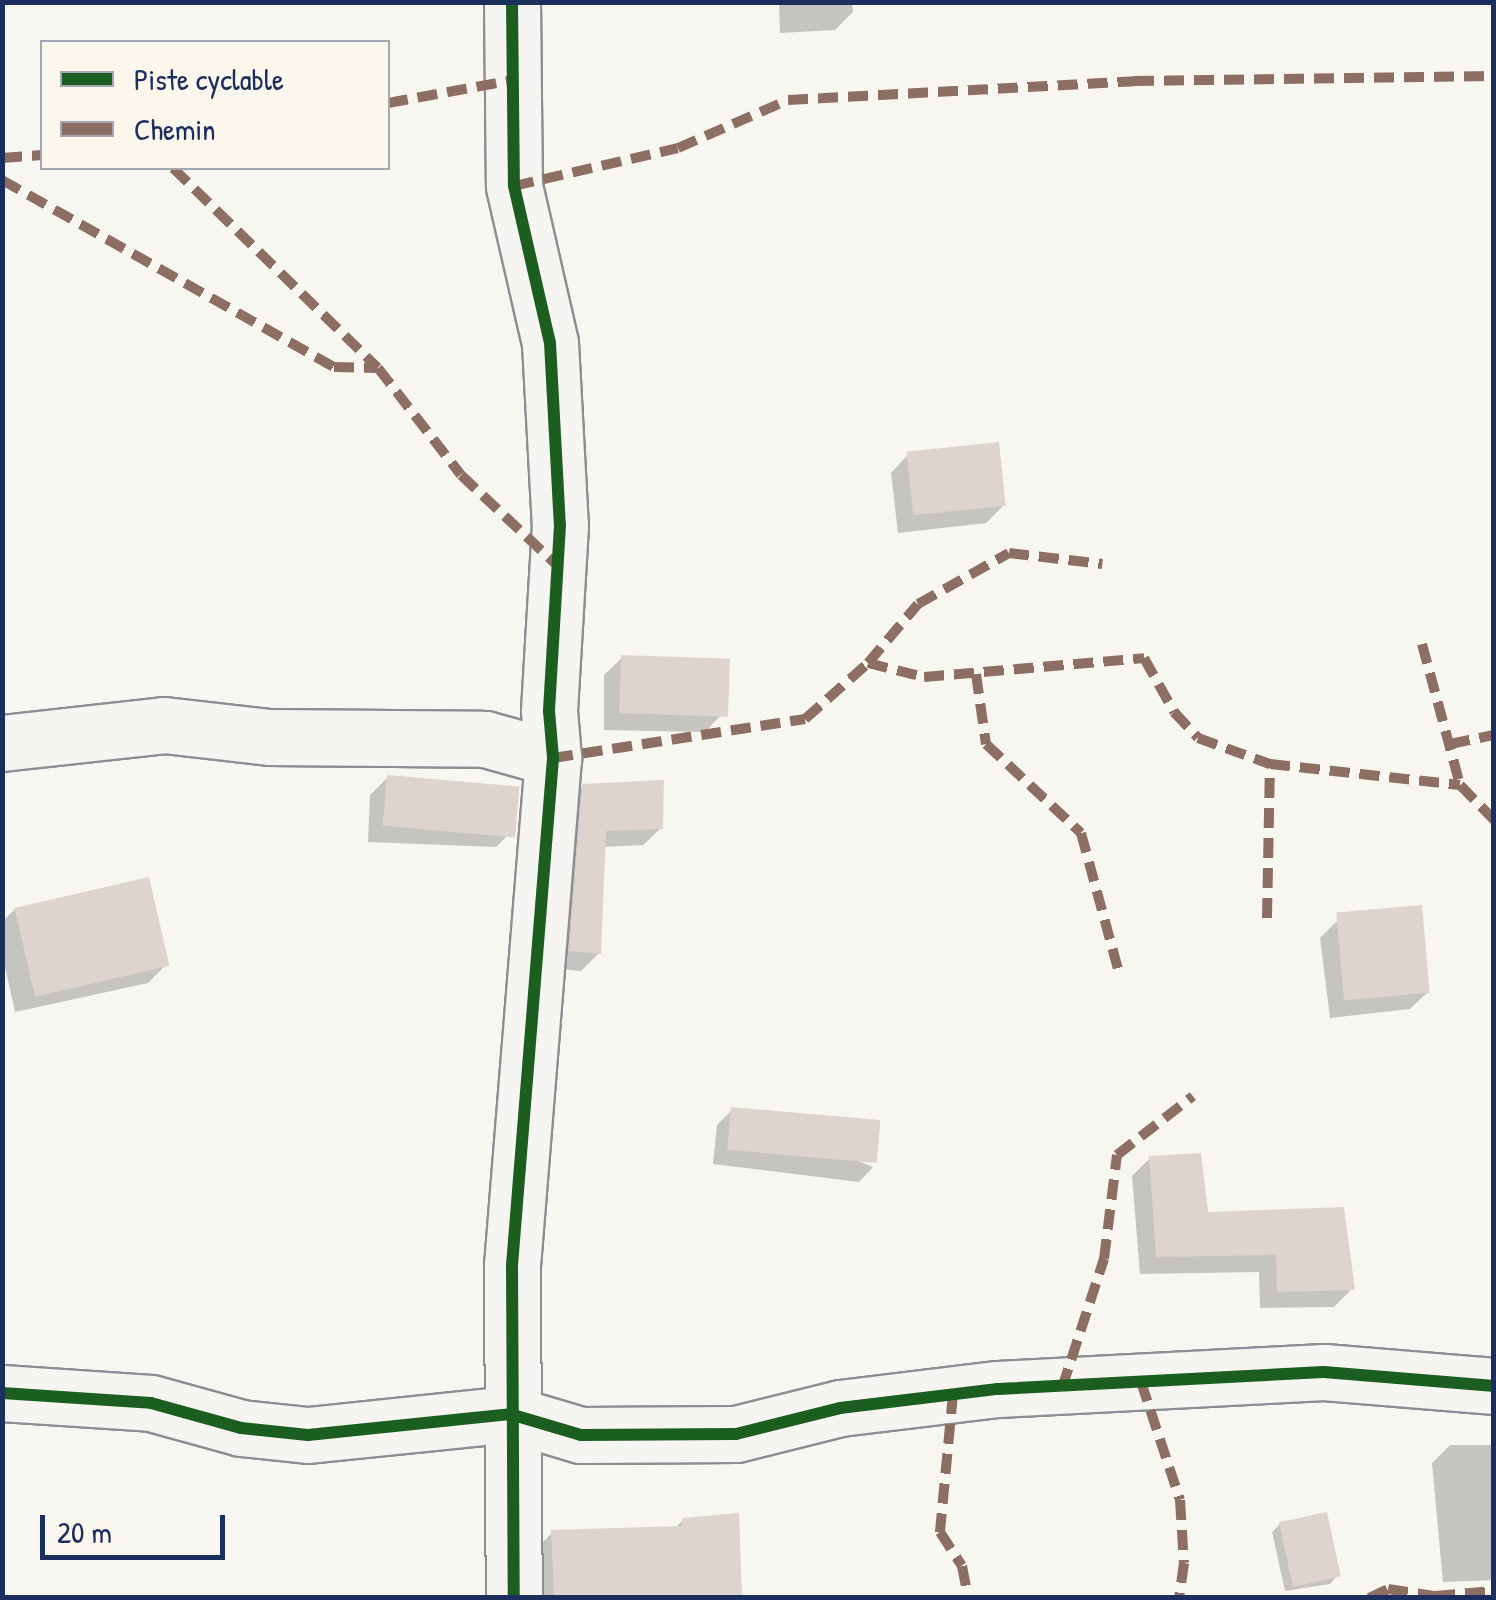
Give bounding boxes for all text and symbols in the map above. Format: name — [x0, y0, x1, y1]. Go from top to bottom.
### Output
legend — [40, 40, 390, 170]
text: Piste cyclable — [134, 59, 284, 99]
text: Chemin — [134, 109, 216, 149]
scale bar — [45, 1495, 230, 1557]
text: 20 m — [57, 1512, 112, 1552]

